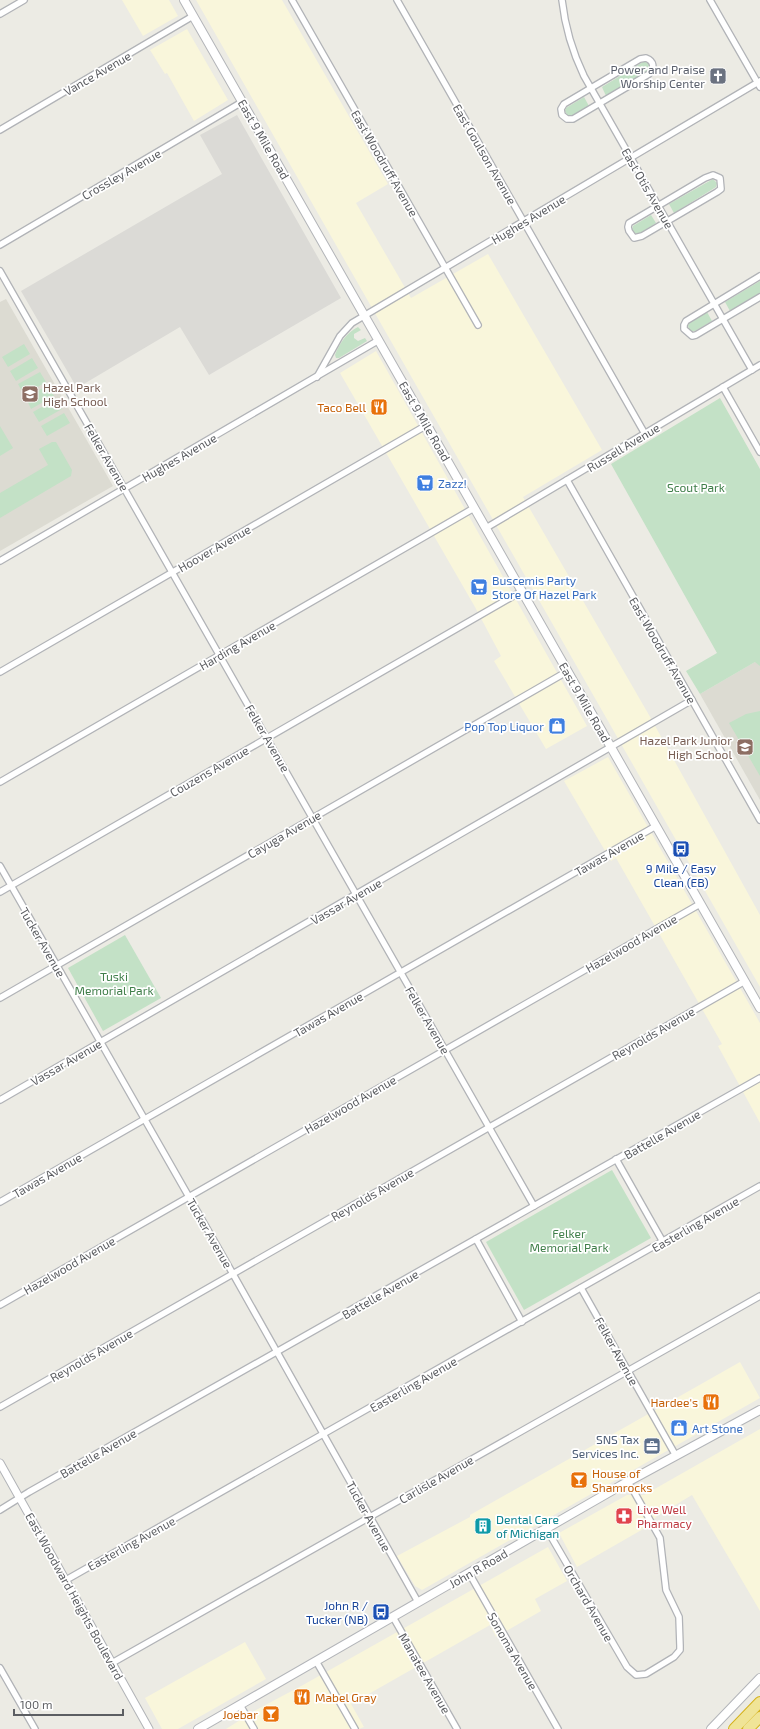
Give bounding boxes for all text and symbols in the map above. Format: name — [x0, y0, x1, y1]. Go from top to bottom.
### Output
street label: Vance Avenue — [61, 48, 133, 98]
place label: Power and Praise Worship Center — [611, 62, 705, 90]
church icon: Power and Praise Worship Center — [708, 66, 728, 86]
street label: East 9 Mile Road — [235, 97, 293, 181]
street label: East Goulson Avenue — [450, 101, 520, 207]
street label: East Woodruff Avenue — [349, 107, 421, 219]
street label: East Otis Avenue — [619, 145, 677, 231]
street label: Crossley Avenue — [79, 146, 163, 202]
street label: Hughes Avenue — [489, 191, 567, 247]
street label: East 9 Mile Road — [396, 379, 454, 463]
place label: Hazel Park High School — [43, 380, 108, 408]
school or university icon: Hazel Park High School — [20, 384, 40, 404]
restaurant icon: Taco Bell — [369, 397, 389, 417]
place label: Taco Bell — [317, 400, 366, 414]
street label: Russell Avenue — [584, 420, 662, 474]
street label: Felker Avenue — [82, 421, 132, 493]
street label: Hughes Avenue — [139, 430, 219, 484]
supermarket icon: Zazz! — [415, 473, 435, 493]
place label: Zazz! — [438, 476, 467, 490]
park label: Scout Park — [667, 480, 725, 494]
street label: Hoover Avenue — [175, 522, 253, 574]
place label: Buscemis Party Store Of Hazel Park — [492, 573, 597, 601]
supermarket icon: Buscemis Party Store Of Hazel Park — [469, 577, 489, 597]
street label: East Woodruff Avenue — [627, 594, 699, 706]
street label: Harding Avenue — [197, 618, 277, 672]
street label: East 9 Mile Road — [556, 660, 614, 744]
street label: Felker Avenue — [243, 702, 293, 774]
shop icon: Pop Top Liquor — [547, 716, 567, 736]
place label: Pop Top Liquor — [464, 719, 544, 733]
place label: Hazel Park Junior High School — [640, 733, 732, 761]
school or university icon: Hazel Park Junior High School — [735, 737, 755, 757]
street label: Couzens Avenue — [167, 743, 251, 799]
street label: Cayuga Avenue — [245, 807, 323, 861]
street label: Tawas Avenue — [572, 828, 646, 878]
bus stop icon: 9 Mile / Easy Clean (EB) — [671, 839, 691, 859]
place label: 9 Mile / Easy Clean (EB) — [646, 861, 717, 889]
street label: Vassar Avenue — [308, 875, 384, 927]
street label: Tucker Avenue — [17, 905, 69, 979]
street label: Hazelwood Avenue — [583, 911, 679, 975]
park label: Tuski Memorial Park — [74, 969, 154, 997]
street label: Felker Avenue — [403, 984, 453, 1056]
street label: Tawas Avenue — [291, 989, 365, 1039]
street label: Reynolds Avenue — [609, 1004, 697, 1062]
street label: Vassar Avenue — [28, 1036, 104, 1088]
street label: Hazelwood Avenue — [302, 1072, 398, 1136]
street label: Battelle Avenue — [621, 1106, 703, 1162]
street label: Tawas Avenue — [10, 1150, 84, 1200]
street label: Reynolds Avenue — [328, 1165, 416, 1223]
street label: Easterling Avenue — [649, 1193, 741, 1255]
street label: Tucker Avenue — [184, 1196, 236, 1270]
park label: Felker Memorial Park — [529, 1226, 609, 1254]
street label: Hazelwood Avenue — [21, 1233, 117, 1297]
street label: Battelle Avenue — [339, 1266, 421, 1322]
street label: Felker Avenue — [592, 1314, 642, 1388]
street label: Reynolds Avenue — [47, 1326, 135, 1384]
street label: Easterling Avenue — [367, 1353, 459, 1415]
restaurant icon: Hardee's — [701, 1392, 721, 1412]
place label: Hardee's — [650, 1395, 698, 1409]
shop icon: Art Stone — [669, 1418, 689, 1438]
place label: Art Stone — [692, 1421, 743, 1435]
street label: Battelle Avenue — [57, 1425, 139, 1481]
place label: SNS Tax Services Inc. — [572, 1432, 640, 1460]
office icon: SNS Tax Services Inc. — [642, 1436, 662, 1456]
street label: Carlisle Avenue — [396, 1452, 476, 1506]
place label: House of Shamrocks — [592, 1466, 652, 1494]
bar icon: House of Shamrocks — [569, 1470, 589, 1490]
street label: Tucker Avenue — [344, 1478, 394, 1554]
place label: Live Well Pharmacy — [637, 1502, 692, 1530]
pharmacy icon: Live Well Pharmacy — [614, 1506, 634, 1526]
street label: East Woodward Heights Boulevard — [23, 1510, 127, 1682]
place label: Dental Care of Michigan — [496, 1512, 559, 1540]
street label: Easterling Avenue — [85, 1513, 177, 1573]
building icon: Dental Care of Michigan — [473, 1516, 493, 1536]
street label: John R Road — [446, 1546, 510, 1590]
street label: Orchard Avenue — [561, 1562, 617, 1644]
place label: John R / Tucker (NB) — [306, 1598, 368, 1626]
bus stop icon: John R / Tucker (NB) — [371, 1602, 391, 1622]
street label: Sonoma Avenue — [485, 1610, 541, 1692]
street label: Manatee Avenue — [396, 1630, 454, 1716]
restaurant icon: Mabel Gray — [292, 1687, 312, 1707]
place label: Mabel Gray — [315, 1690, 377, 1704]
scale bar — [14, 1691, 123, 1717]
text: 100 m — [20, 1697, 52, 1711]
bar icon: Joebar — [261, 1704, 281, 1724]
place label: Joebar — [222, 1707, 258, 1721]

